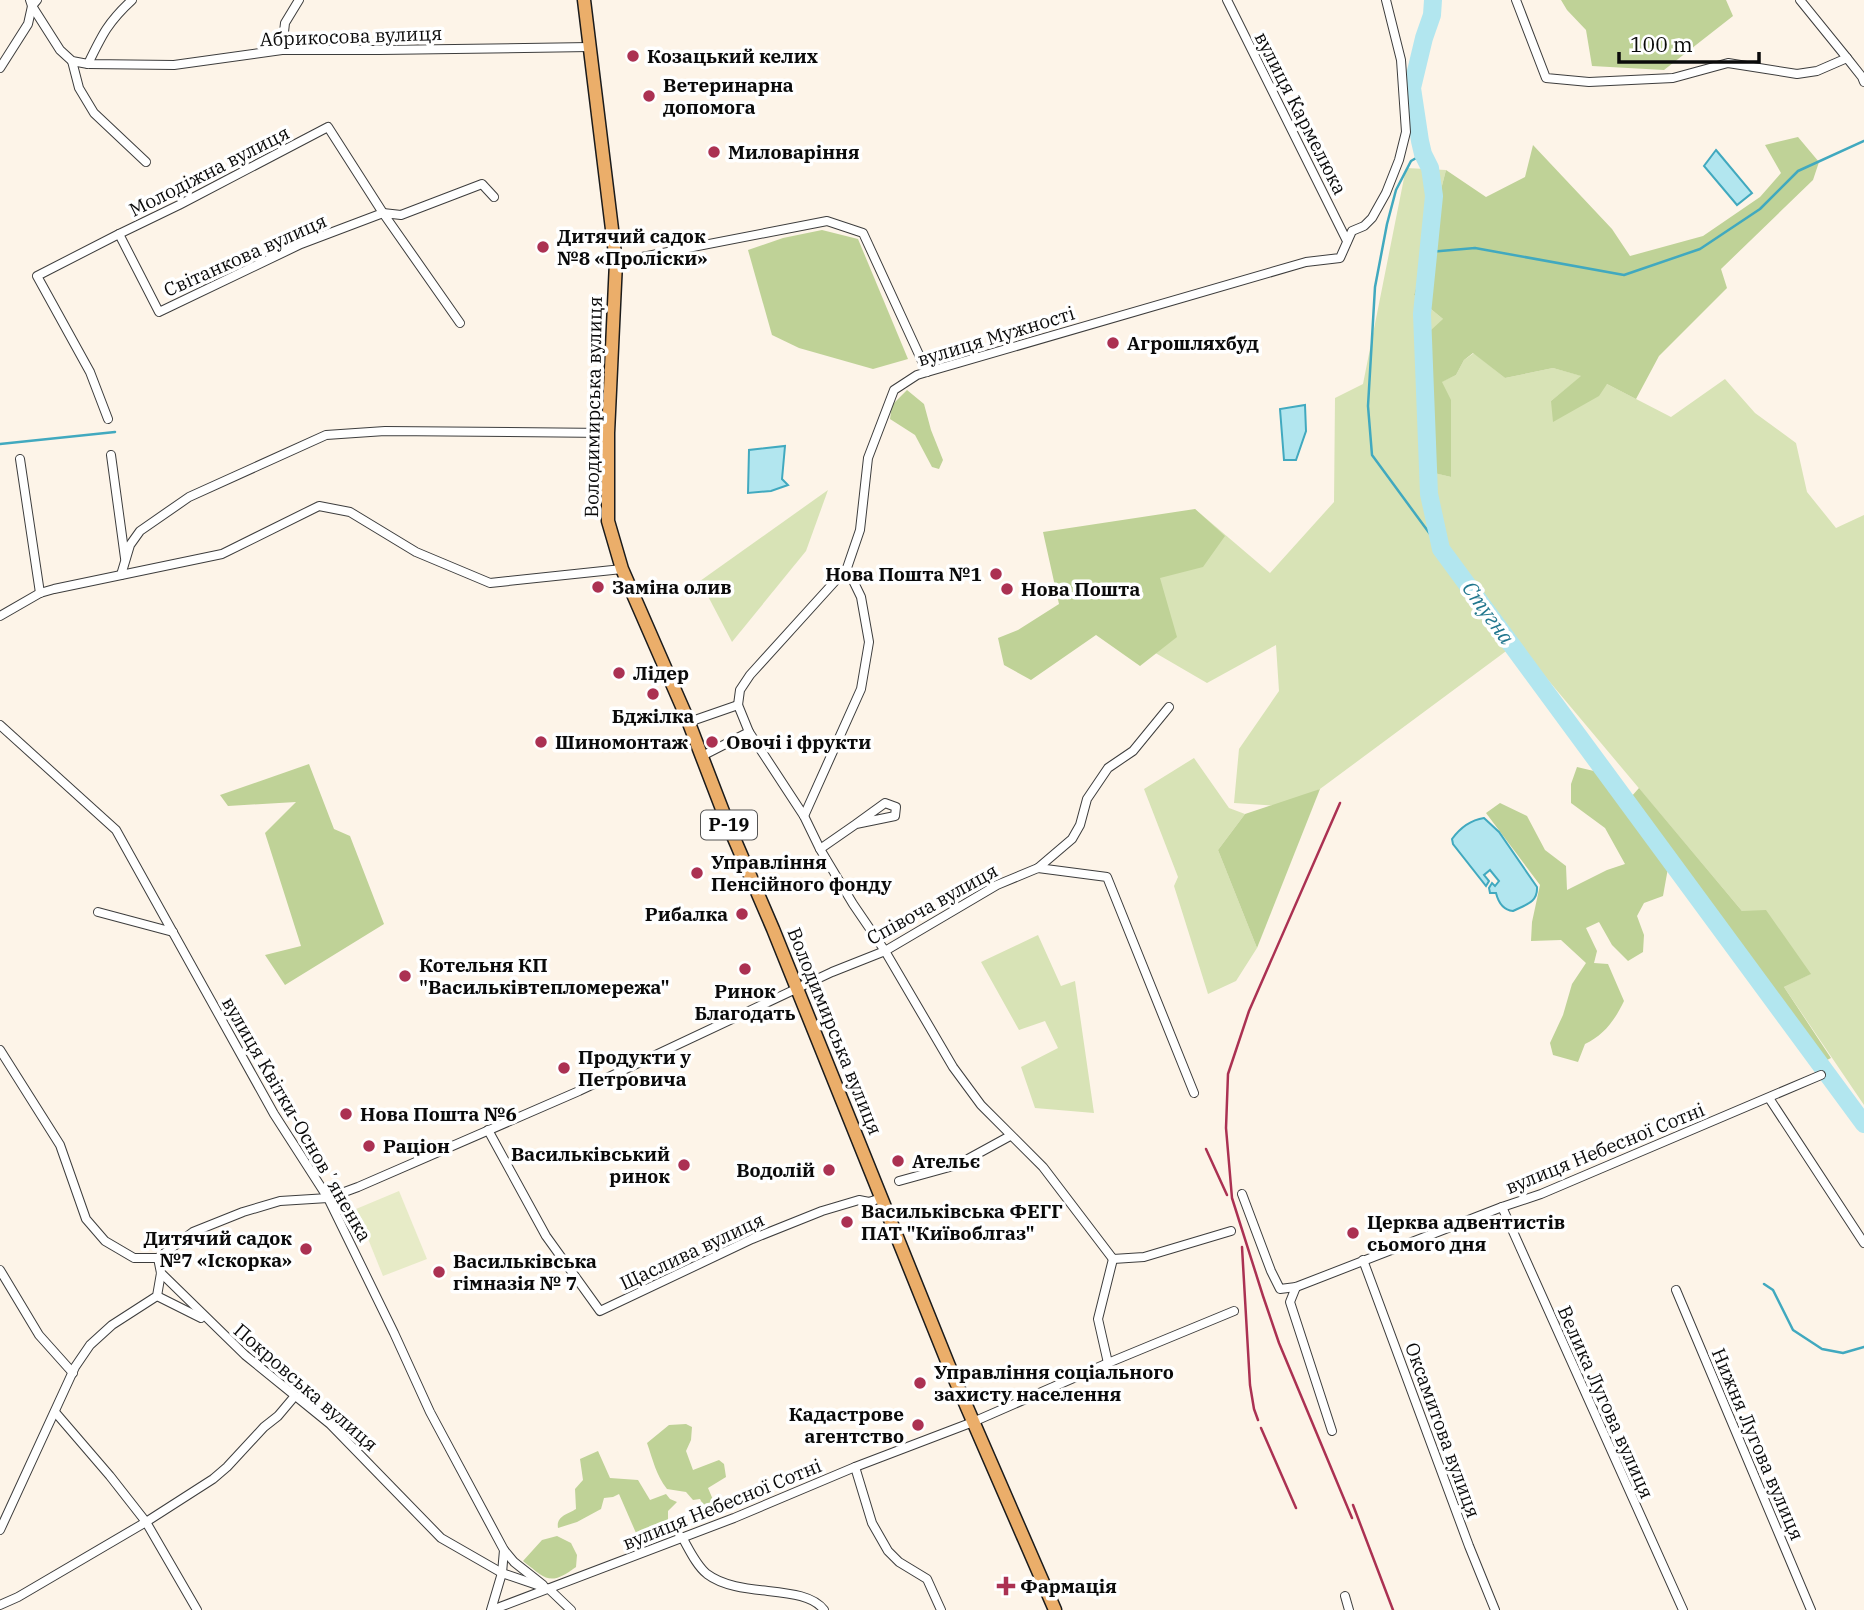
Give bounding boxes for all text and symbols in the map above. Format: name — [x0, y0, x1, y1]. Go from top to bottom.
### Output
street label: Абрикосова вулиця — [259, 21, 443, 51]
scale bar — [1619, 21, 1759, 65]
street label: вулиця Кармелюка — [1250, 28, 1352, 198]
text: 100 m — [1630, 30, 1693, 58]
place label: Козацький келих — [647, 44, 818, 68]
marker: Козацький келих — [625, 48, 641, 64]
place label: Ветеринарна допомога — [663, 73, 794, 119]
marker: Ветеринарна допомога — [641, 88, 657, 104]
street label: Молодіжна вулиця — [125, 120, 293, 222]
place label: Миловаріння — [728, 140, 860, 164]
marker: Миловаріння — [706, 144, 722, 160]
street label: Світанкова вулиця — [160, 208, 330, 302]
place label: Дитячий садок №8 «Проліски» — [557, 224, 707, 270]
marker: Дитячий садок №8 «Проліски» — [535, 239, 551, 255]
street label: Володимирська вулиця — [579, 296, 607, 518]
street label: вулиця Мужності — [915, 301, 1077, 371]
place label: Агрошляхбуд — [1127, 331, 1260, 355]
marker: Агрошляхбуд — [1105, 335, 1121, 351]
place label: Нова Пошта №1 — [825, 562, 982, 586]
marker: Нова Пошта №1 — [988, 566, 1004, 582]
place label: Заміна олив — [612, 575, 732, 599]
water label: Стугна — [1456, 575, 1522, 650]
place label: Нова Пошта — [1021, 577, 1140, 601]
marker: Заміна олив — [590, 579, 606, 595]
marker: Нова Пошта — [999, 581, 1015, 597]
place label: Лідер — [633, 661, 689, 685]
marker: Лідер — [611, 665, 627, 681]
marker: Бджілка — [645, 686, 661, 702]
place label: Бджілка — [612, 704, 694, 728]
place label: Шиномонтаж — [555, 730, 689, 754]
place label: Овочі і фрукти — [726, 730, 871, 754]
marker: Шиномонтаж — [533, 734, 549, 750]
marker: Овочі і фрукти — [704, 734, 720, 750]
road number: Р-19 — [701, 810, 757, 840]
place label: Управління Пенсійного фонду — [711, 850, 892, 896]
street label: Співоча вулиця — [862, 858, 1002, 950]
marker: Управління Пенсійного фонду — [689, 865, 705, 881]
place label: Рибалка — [645, 902, 728, 926]
marker: Рибалка — [734, 906, 750, 922]
street label: Володимирська вулиця — [782, 924, 888, 1138]
place label: Котельня КП "Васильківтепломережа" — [419, 953, 670, 999]
marker: Ринок Благодать — [737, 961, 753, 977]
marker: Котельня КП "Васильківтепломережа" — [397, 968, 413, 984]
place label: Ринок Благодать — [694, 979, 796, 1025]
street label: вулиця Квітки-Основʼяненка — [217, 992, 377, 1246]
place label: Продукти у Петровича — [578, 1045, 691, 1091]
marker: Продукти у Петровича — [556, 1060, 572, 1076]
street label: вулиця Небесної Сотні — [1502, 1097, 1708, 1199]
place label: Нова Пошта №6 — [360, 1102, 517, 1126]
marker: Нова Пошта №6 — [338, 1106, 354, 1122]
place label: Раціон — [383, 1134, 450, 1158]
marker: Раціон — [361, 1138, 377, 1154]
place label: Васильківський ринок — [511, 1142, 670, 1188]
place label: Ательє — [912, 1149, 980, 1173]
marker: Ательє — [890, 1153, 906, 1169]
marker: Васильківський ринок — [676, 1157, 692, 1173]
place label: Водолій — [736, 1158, 815, 1182]
marker: Водолій — [821, 1162, 837, 1178]
place label: Васильківська ФЕГГ ПАТ "Київоблгаз" — [861, 1199, 1063, 1245]
street label: Щаслива вулиця — [616, 1207, 768, 1295]
place label: Церква адвентистів сьомого дня — [1367, 1210, 1565, 1256]
marker: Васильківська ФЕГГ ПАТ "Київоблгаз" — [839, 1214, 855, 1230]
marker: Церква адвентистів сьомого дня — [1345, 1225, 1361, 1241]
place label: Дитячий садок №7 «Іскорка» — [143, 1226, 292, 1272]
marker: Дитячий садок №7 «Іскорка» — [298, 1241, 314, 1257]
place label: Васильківська гімназія № 7 — [453, 1249, 597, 1295]
marker: Васильківська гімназія № 7 — [431, 1264, 447, 1280]
street label: Велика Лугова вулиця — [1553, 1302, 1659, 1502]
street label: Покровська вулиця — [229, 1318, 383, 1456]
street label: Оксамитова вулиця — [1400, 1339, 1486, 1521]
street label: Нижня Лугова вулиця — [1707, 1344, 1809, 1544]
place label: Управління соціального захисту населення — [934, 1360, 1174, 1406]
marker: Управління соціального захисту населення — [912, 1375, 928, 1391]
place label: Кадастрове агентство — [789, 1402, 904, 1448]
marker: Кадастрове агентство — [910, 1417, 926, 1433]
street label: вулиця Небесної Сотні — [619, 1453, 825, 1555]
place label: Фармація — [1020, 1574, 1117, 1598]
marker: Фармація — [998, 1578, 1014, 1594]

